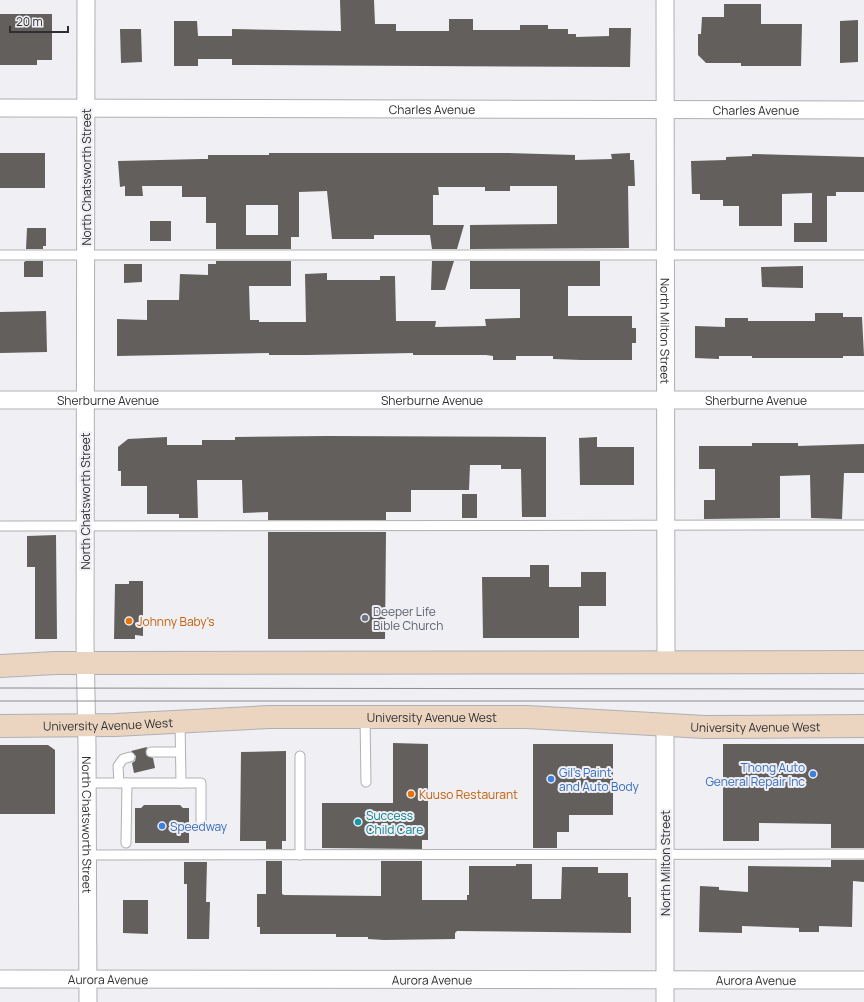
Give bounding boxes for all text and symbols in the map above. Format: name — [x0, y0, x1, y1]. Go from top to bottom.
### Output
scale bar — [10, 8, 68, 34]
text: 20 m — [16, 13, 43, 30]
street label: Charles Avenue — [389, 100, 475, 118]
street label: Charles Avenue — [713, 101, 799, 118]
street label: North Chatsworth Street — [78, 108, 95, 246]
street label: North Milton Street — [657, 278, 674, 384]
street label: Sherburne Avenue — [57, 392, 159, 409]
street label: Sherburne Avenue — [381, 392, 483, 409]
street label: Sherburne Avenue — [705, 392, 807, 409]
street label: North Chatsworth Street — [77, 432, 94, 570]
place label: Deeper Life Bible Church — [373, 603, 443, 634]
place label: Johnny Baby's — [137, 613, 215, 630]
marker: Deeper Life Bible Church — [360, 613, 370, 623]
marker: Johnny Baby's — [124, 616, 134, 626]
street label: University Avenue West — [367, 709, 497, 726]
street label: University Avenue West — [43, 713, 174, 734]
street label: University Avenue West — [690, 718, 821, 736]
street label: North Chatsworth Street — [79, 756, 96, 894]
place label: Thong Auto General Repair Inc — [705, 759, 805, 790]
place label: Gil's Paint and Auto Body — [559, 764, 640, 795]
marker: Thong Auto General Repair Inc — [808, 769, 818, 779]
marker: Gil's Paint and Auto Body — [546, 774, 556, 784]
place label: Kuuso Restaurant — [419, 786, 518, 803]
marker: Kuuso Restaurant — [406, 789, 416, 799]
place label: Success Child Care — [366, 807, 423, 838]
street label: North Milton Street — [657, 810, 674, 916]
marker: Success Child Care — [353, 817, 363, 827]
place label: Speedway — [170, 818, 228, 835]
marker: Speedway — [157, 821, 167, 831]
street label: Aurora Avenue — [68, 971, 148, 988]
street label: Aurora Avenue — [392, 971, 472, 988]
street label: Aurora Avenue — [716, 971, 796, 988]

